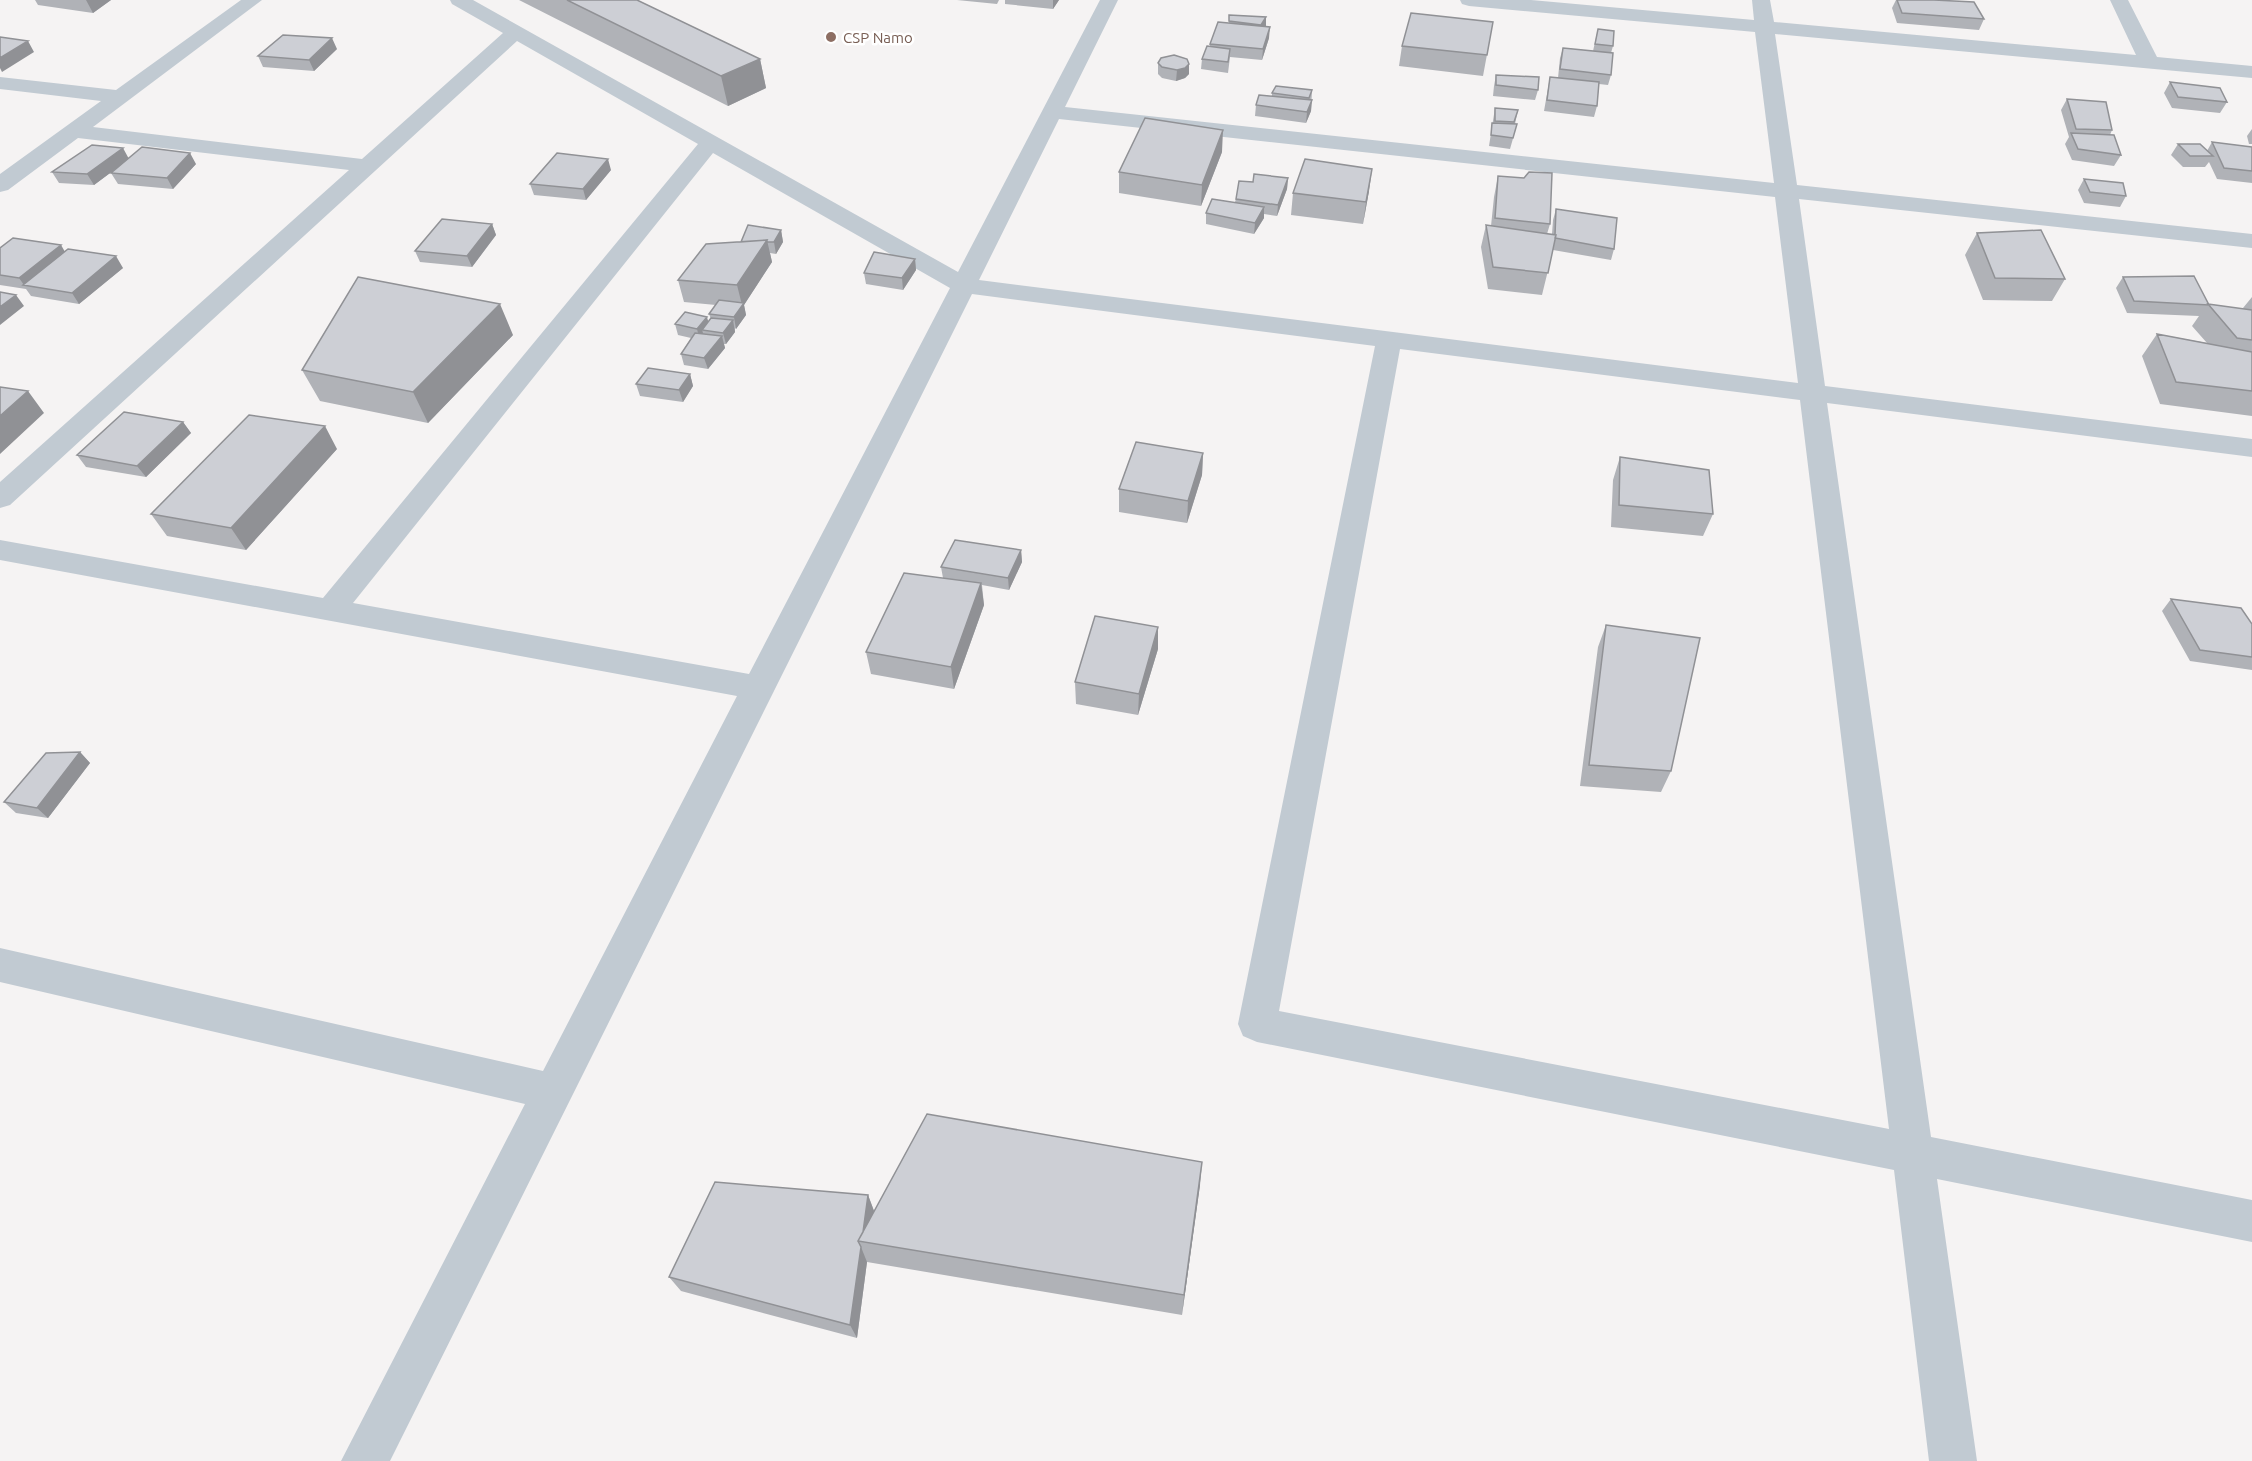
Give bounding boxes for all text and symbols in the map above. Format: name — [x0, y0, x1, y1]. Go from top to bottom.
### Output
place label: CSP Namo — [843, 29, 913, 46]
marker: CSP Namo — [824, 30, 838, 44]

